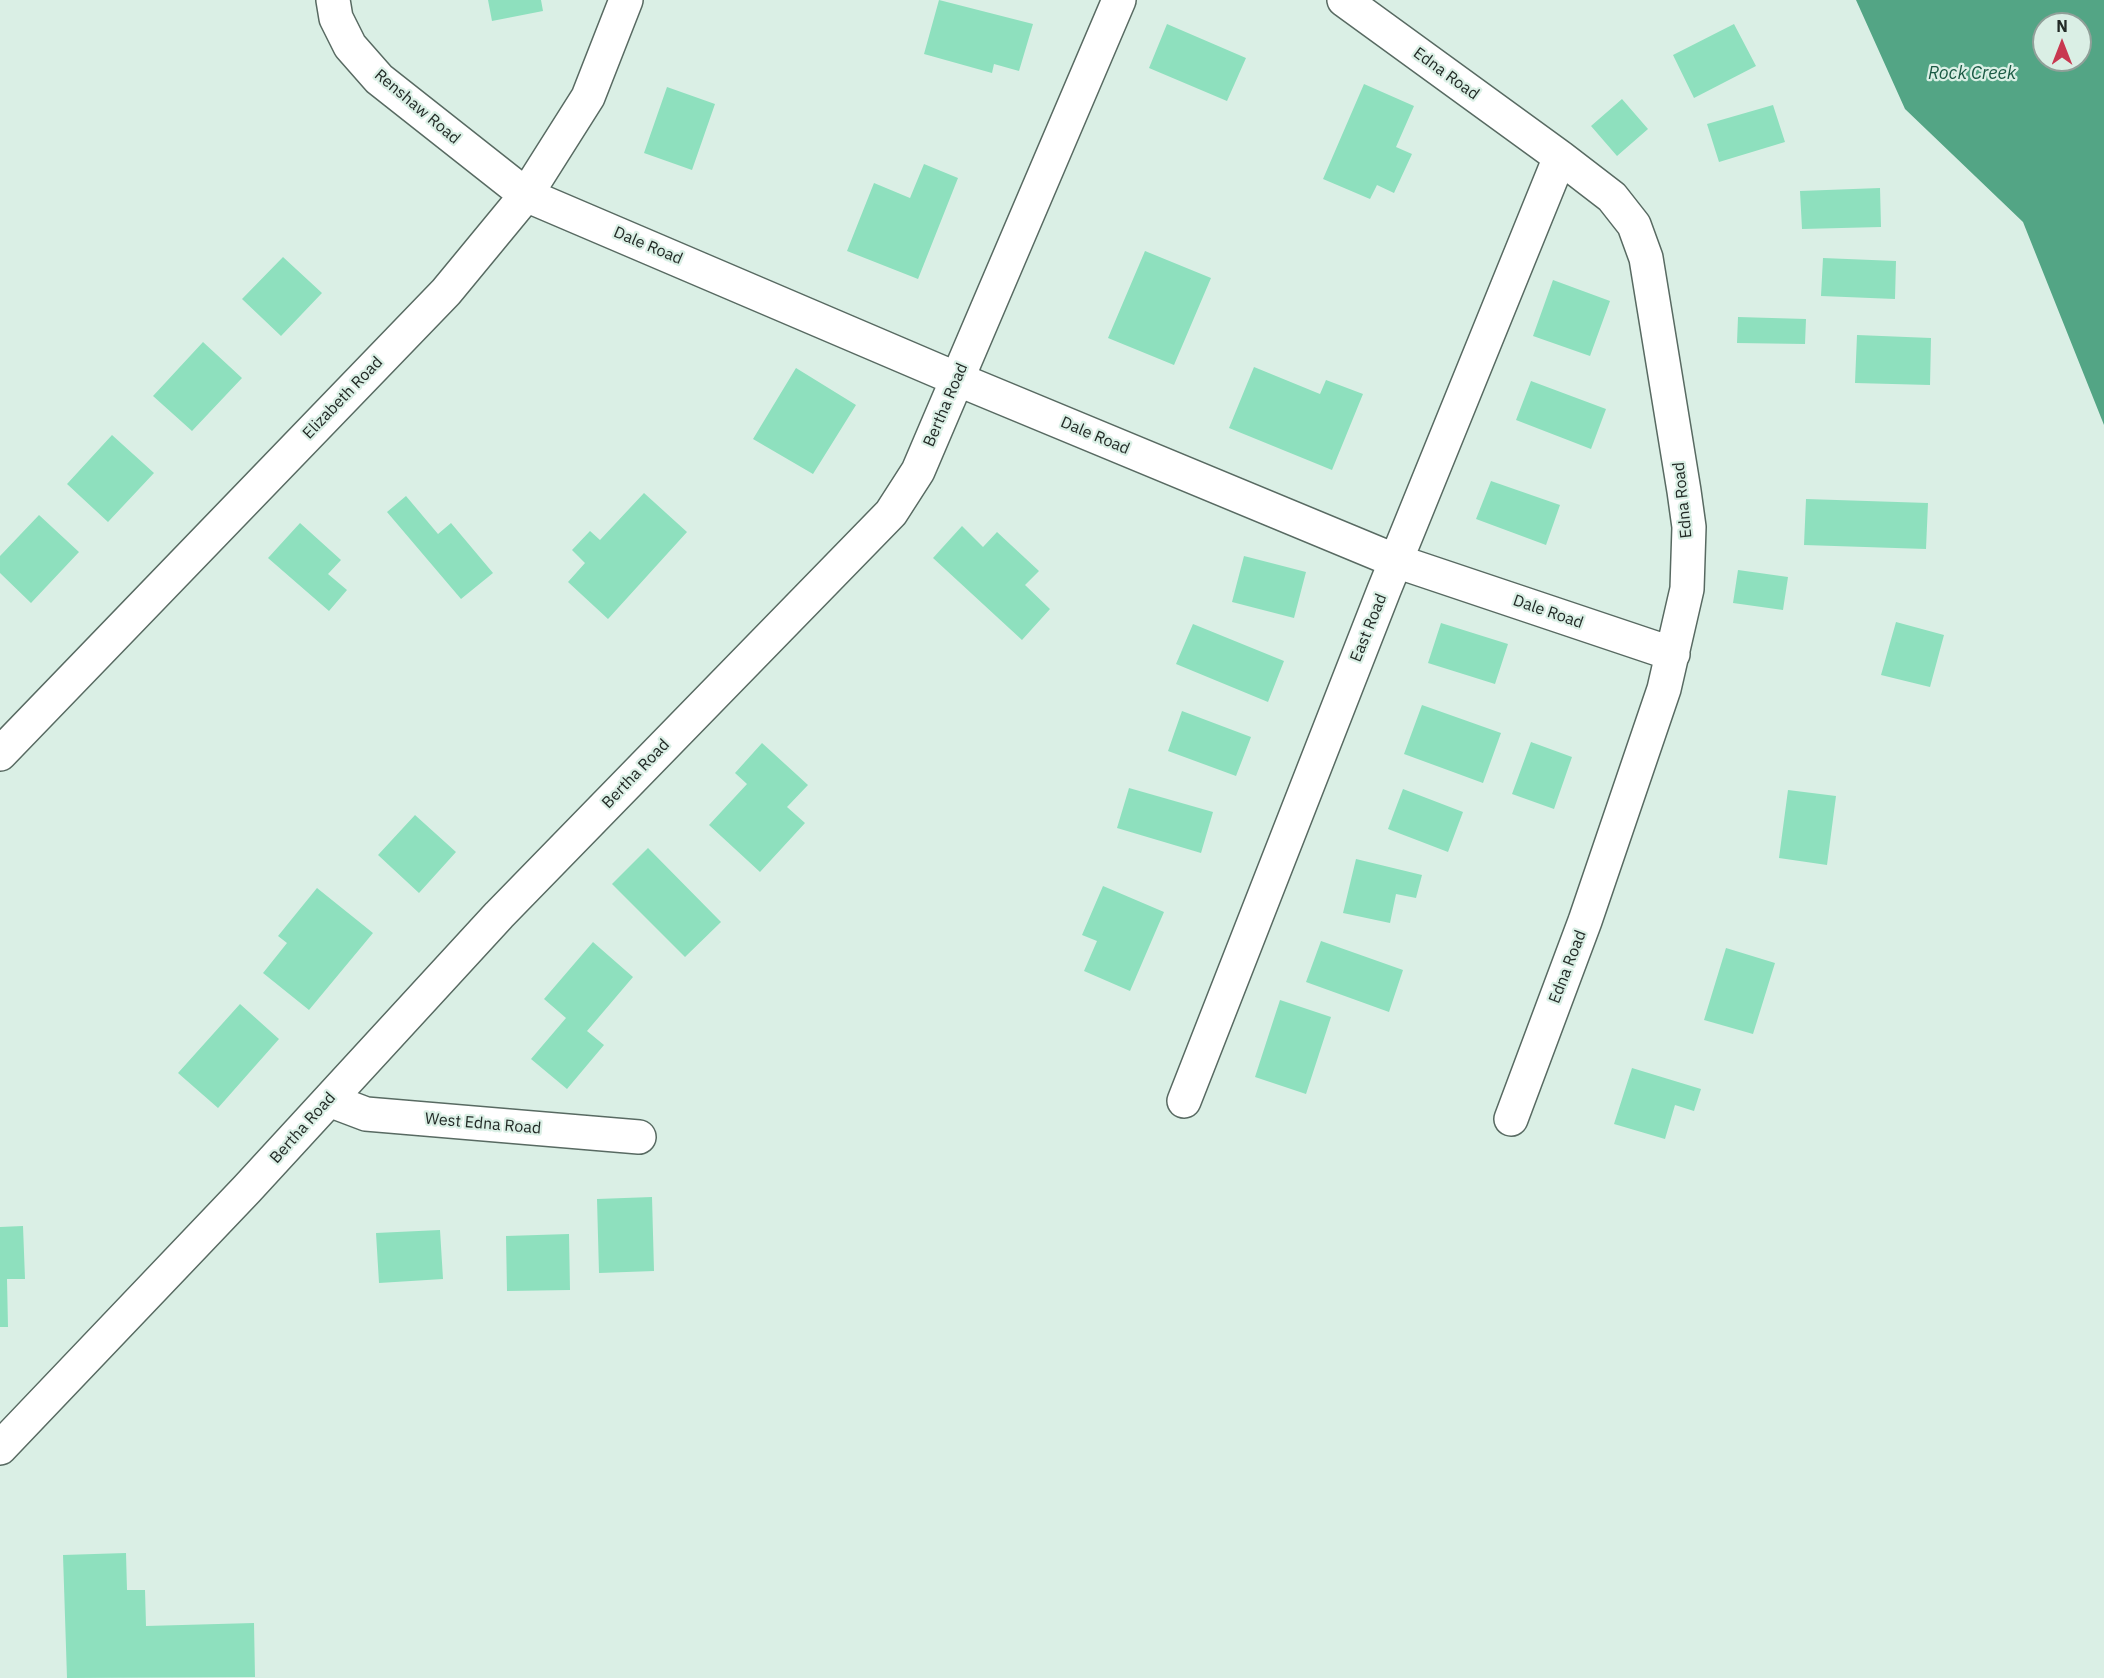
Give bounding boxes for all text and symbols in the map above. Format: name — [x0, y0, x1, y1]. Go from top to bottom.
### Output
north arrow — [2032, 12, 2092, 72]
text: N — [2056, 16, 2068, 36]
street label: Edna Road — [1409, 44, 1483, 104]
water label: Rock Creek — [1928, 63, 2016, 85]
street label: Renshaw Road — [370, 66, 464, 148]
street label: Dale Road — [611, 223, 685, 269]
street label: Elizabeth Road — [299, 353, 387, 443]
street label: Bertha Road — [920, 360, 972, 450]
street label: Dale Road — [1058, 413, 1132, 459]
street label: Edna Road — [1669, 461, 1697, 539]
street label: East Road — [1347, 591, 1391, 665]
street label: Dale Road — [1510, 591, 1586, 633]
street label: Bertha Road — [598, 735, 674, 813]
street label: Edna Road — [1545, 928, 1591, 1006]
street label: Bertha Road — [266, 1089, 340, 1167]
street label: West Edna Road — [424, 1109, 542, 1139]

